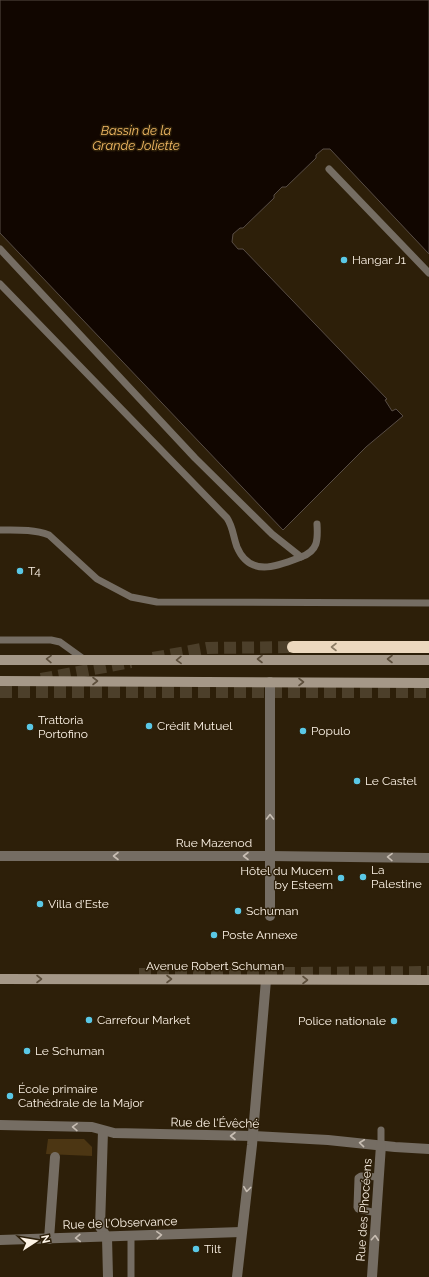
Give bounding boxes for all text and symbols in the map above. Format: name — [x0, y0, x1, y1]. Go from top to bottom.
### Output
water label: Bassin de la Grande Joliette — [92, 123, 180, 153]
place label: Hangar J1 — [352, 253, 406, 267]
marker: Hangar J1 — [339, 255, 349, 265]
place label: T4 — [28, 564, 41, 578]
marker: T4 — [15, 566, 25, 576]
one-way arrow — [331, 643, 337, 651]
one-way arrow — [46, 655, 52, 664]
one-way arrow — [257, 655, 263, 663]
one-way arrow — [387, 655, 393, 663]
one-way arrow — [176, 656, 182, 664]
one-way arrow — [92, 677, 98, 685]
one-way arrow — [298, 678, 304, 687]
place label: Trattoria Portofino — [38, 713, 88, 741]
place label: Crédit Mutuel — [157, 719, 233, 733]
marker: Crédit Mutuel — [144, 721, 154, 731]
marker: Trattoria Portofino — [25, 722, 35, 732]
place label: Populo — [311, 724, 350, 738]
marker: Populo — [298, 726, 308, 736]
place label: Le Castel — [365, 774, 417, 788]
marker: Le Castel — [352, 776, 362, 786]
one-way arrow — [266, 814, 274, 820]
street label: Rue Mazenod — [176, 836, 252, 850]
one-way arrow — [113, 852, 119, 860]
one-way arrow — [243, 852, 249, 860]
one-way arrow — [387, 853, 393, 861]
place label: La Palestine — [371, 863, 422, 891]
place label: Hôtel du Mucem by Esteem — [240, 864, 333, 892]
marker: La Palestine — [358, 872, 368, 882]
marker: Hôtel du Mucem by Esteem — [336, 873, 346, 883]
place label: Villa d'Este — [48, 897, 109, 911]
marker: Villa d'Este — [35, 899, 45, 909]
place label: Schuman — [246, 904, 299, 918]
marker: Schuman — [233, 906, 243, 916]
place label: Poste Annexe — [222, 928, 298, 942]
marker: Poste Annexe — [209, 930, 219, 940]
street label: Avenue Robert Schuman — [146, 959, 284, 973]
one-way arrow — [36, 975, 42, 983]
one-way arrow — [166, 975, 172, 983]
one-way arrow — [302, 976, 308, 984]
place label: Carrefour Market — [97, 1013, 190, 1027]
place label: Police nationale — [298, 1014, 386, 1028]
marker: Carrefour Market — [84, 1015, 94, 1025]
marker: Police nationale — [389, 1016, 399, 1026]
place label: Le Schuman — [35, 1044, 105, 1058]
marker: Le Schuman — [22, 1046, 32, 1056]
place label: École primaire Cathédrale de la Major — [18, 1082, 145, 1110]
marker: École primaire Cathédrale de la Major — [5, 1091, 15, 1101]
street label: Rue de l'Évêché — [170, 1115, 260, 1131]
one-way arrow — [72, 1123, 78, 1131]
one-way arrow — [230, 1132, 236, 1140]
one-way arrow — [359, 1139, 365, 1148]
street label: Rue des Phocéens — [353, 1158, 375, 1262]
one-way arrow — [242, 1186, 251, 1192]
street label: Rue de l'Observance — [62, 1214, 178, 1232]
north arrow — [16, 1221, 56, 1261]
one-way arrow — [156, 1230, 162, 1239]
text: N — [38, 1234, 53, 1244]
one-way arrow — [75, 1234, 81, 1242]
one-way arrow — [370, 1235, 379, 1241]
place label: Tilt — [204, 1242, 221, 1256]
marker: Tilt — [191, 1244, 201, 1254]

